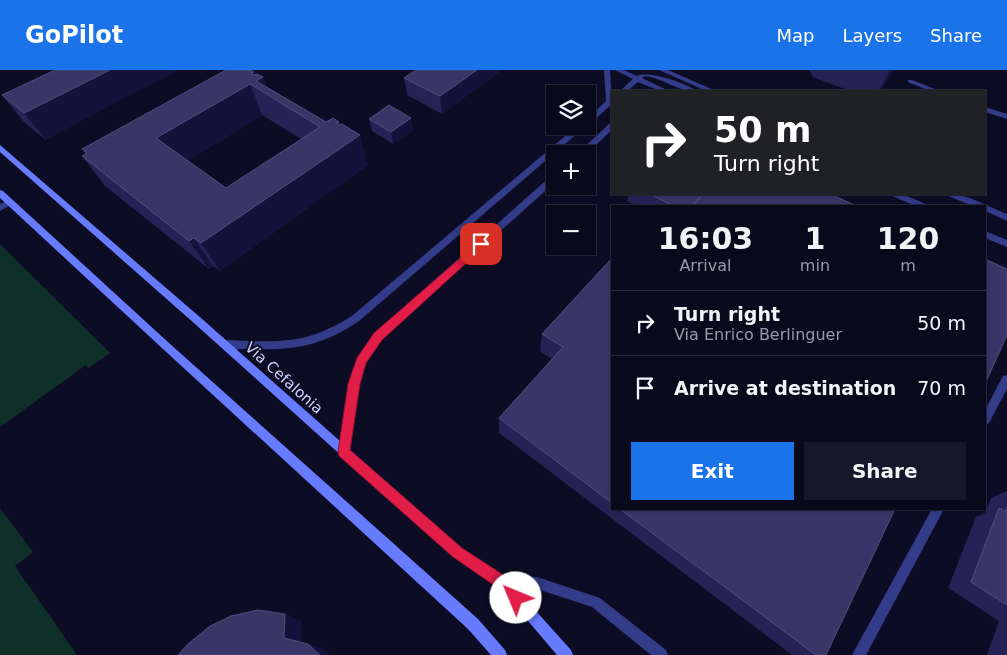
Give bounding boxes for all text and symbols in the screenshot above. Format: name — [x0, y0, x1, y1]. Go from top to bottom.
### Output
text: GoPilot — [25, 21, 123, 49]
text: Map — [776, 25, 814, 46]
text: Layers — [842, 25, 902, 46]
text: Share — [930, 25, 982, 46]
map controls — [546, 85, 596, 255]
button: layers — [546, 85, 596, 135]
icon: right — [631, 110, 696, 175]
text: 50 m — [714, 110, 811, 150]
button: + — [546, 145, 596, 195]
text: Turn right — [714, 151, 819, 176]
button: − — [546, 205, 596, 255]
text: 16:03 — [658, 221, 753, 256]
text: 1 — [804, 221, 825, 256]
text: 120 — [877, 221, 939, 256]
pin — [460, 223, 502, 265]
icon: arrive — [467, 230, 495, 258]
text: Arrival — [679, 256, 731, 275]
text: min — [800, 256, 830, 275]
text: m — [900, 256, 916, 275]
text: Turn right — [674, 303, 780, 325]
icon: right — [631, 309, 659, 337]
text: 50 m — [917, 312, 966, 334]
text: Via Enrico Berlinguer — [674, 325, 842, 344]
street label: Via Cefalonia — [241, 338, 327, 418]
icon: arrive — [631, 374, 659, 402]
text: Arrive at destination — [674, 377, 896, 399]
text: 70 m — [917, 377, 966, 399]
button: Exit — [631, 442, 794, 500]
button: Share — [804, 442, 966, 500]
position arrow — [489, 571, 541, 623]

